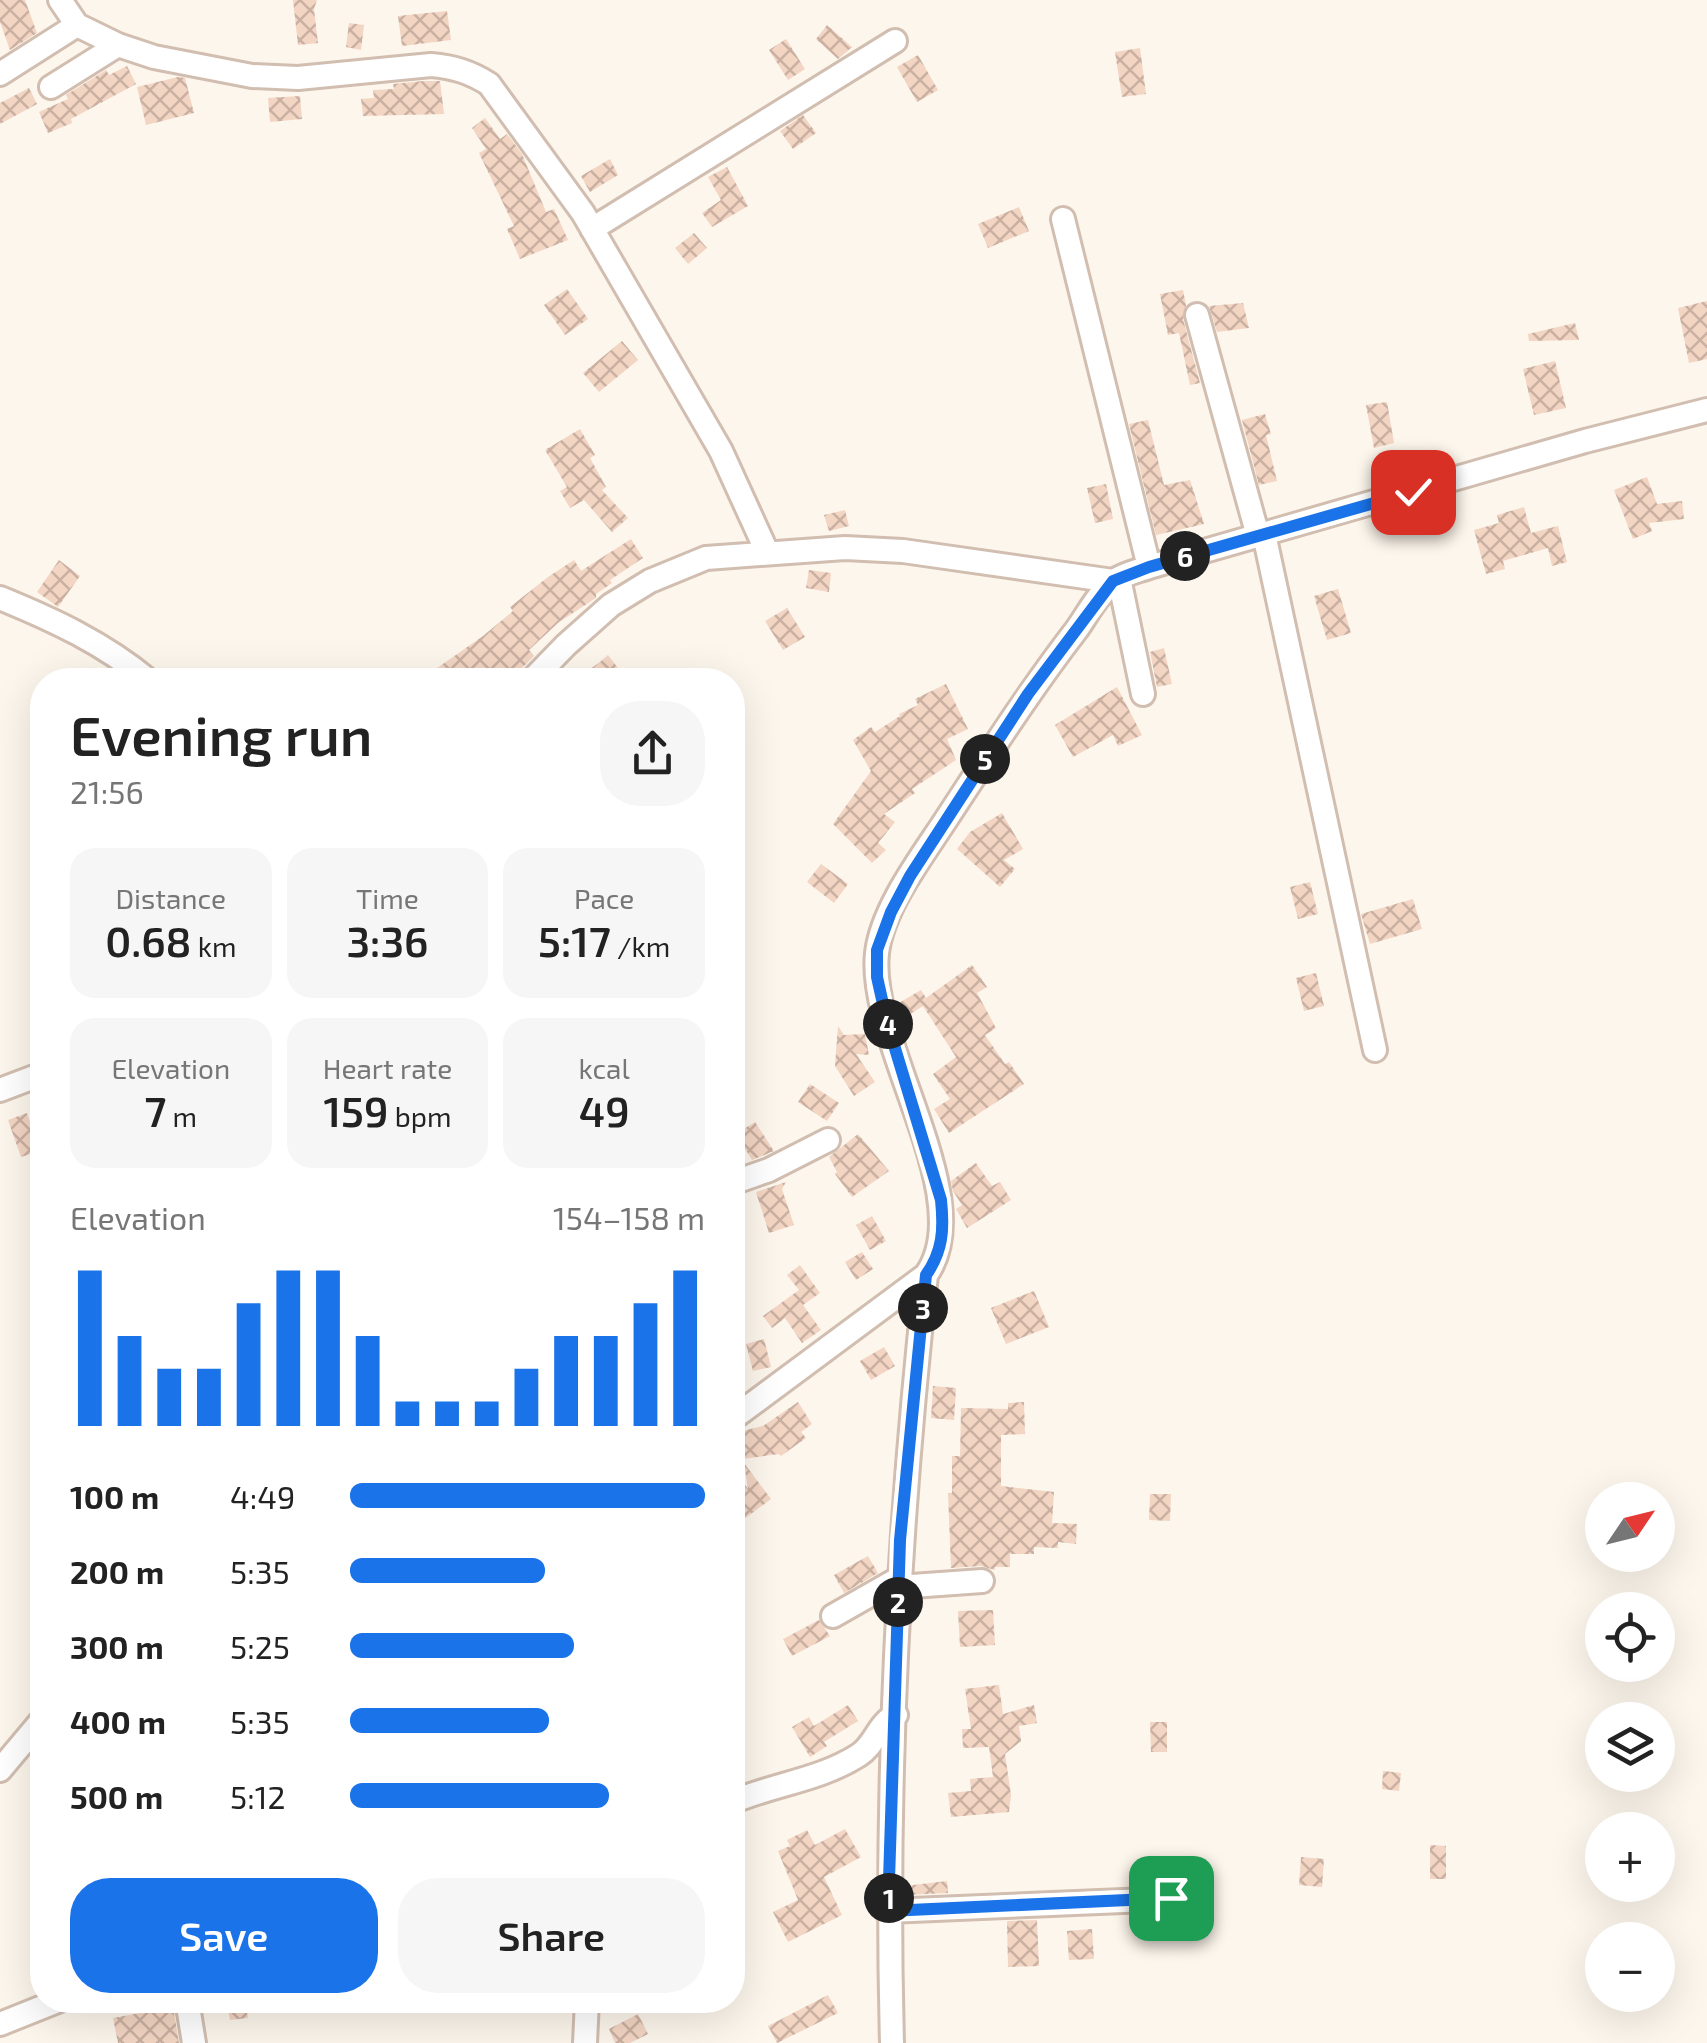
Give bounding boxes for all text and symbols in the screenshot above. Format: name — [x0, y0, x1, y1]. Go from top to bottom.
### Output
pin — [1371, 450, 1456, 535]
icon: check — [1386, 465, 1441, 520]
pin: 6 — [1160, 531, 1210, 581]
text: 6 — [1177, 539, 1193, 573]
text: Evening run — [70, 701, 372, 767]
button: share — [600, 701, 705, 806]
pin: 5 — [960, 734, 1010, 784]
text: 5 — [977, 742, 993, 776]
text: 21:56 — [70, 772, 144, 810]
text: Distance — [116, 881, 226, 915]
text: Time — [356, 881, 419, 915]
text: Pace — [574, 881, 634, 915]
text: 0.68 — [105, 915, 191, 965]
text: 3:36 — [346, 915, 429, 965]
text: 5:17 — [538, 915, 611, 965]
text: km — [191, 929, 237, 963]
text: /km — [611, 929, 670, 963]
pin: 4 — [863, 999, 913, 1049]
text: 4 — [879, 1007, 897, 1041]
text: Elevation — [111, 1051, 230, 1085]
text: Heart rate — [323, 1051, 452, 1085]
text: kcal — [579, 1051, 630, 1085]
text: 7 — [144, 1085, 166, 1135]
text: 159 — [324, 1085, 388, 1135]
text: 49 — [579, 1085, 630, 1135]
text: m — [166, 1099, 197, 1133]
text: bpm — [388, 1099, 451, 1133]
text: Elevation — [70, 1198, 206, 1236]
text: 154–158 m — [553, 1198, 705, 1236]
pin: 3 — [898, 1283, 948, 1333]
text: 3 — [915, 1291, 931, 1325]
text: 100 m — [70, 1477, 159, 1515]
text: 4:49 — [230, 1477, 295, 1515]
north arrow — [1585, 1482, 1675, 1572]
map controls — [1585, 1482, 1675, 2012]
text: 200 m — [70, 1552, 164, 1590]
text: 5:35 — [230, 1552, 290, 1590]
pin: 2 — [873, 1577, 923, 1627]
text: 2 — [890, 1585, 906, 1619]
button: locate — [1585, 1592, 1675, 1682]
text: 300 m — [70, 1627, 164, 1665]
text: 5:25 — [230, 1627, 290, 1665]
text: 400 m — [70, 1702, 166, 1740]
text: 5:35 — [230, 1702, 290, 1740]
button: layers — [1585, 1702, 1675, 1792]
text: 500 m — [70, 1777, 163, 1815]
text: 5:12 — [230, 1777, 285, 1815]
button: + — [1585, 1812, 1675, 1902]
pin — [1129, 1856, 1214, 1941]
icon: arrive — [1144, 1871, 1199, 1926]
pin: 1 — [864, 1873, 914, 1923]
button: Save — [70, 1878, 378, 1993]
button: Share — [398, 1878, 705, 1993]
text: 1 — [883, 1881, 895, 1915]
button: − — [1585, 1922, 1675, 2012]

